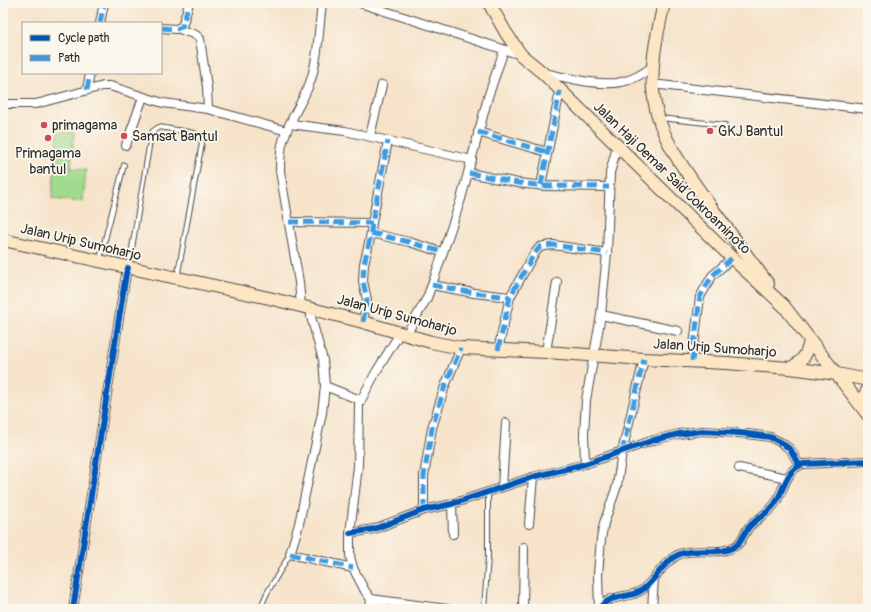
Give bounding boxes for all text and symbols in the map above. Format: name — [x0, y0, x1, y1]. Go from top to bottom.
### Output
legend — [22, 22, 162, 74]
text: Cycle path — [58, 31, 110, 46]
text: Path — [58, 51, 80, 66]
street label: Jalan Haji Oemar Said Cokroaminoto — [590, 98, 754, 258]
place label: primagama — [52, 117, 117, 134]
marker: primagama — [39, 120, 49, 130]
place label: GKJ Bantul — [718, 123, 783, 140]
marker: GKJ Bantul — [705, 126, 715, 136]
place label: Samsat Bantul — [132, 128, 218, 145]
marker: Samsat Bantul — [119, 131, 129, 141]
marker: Primagama bantul — [43, 133, 53, 143]
place label: Primagama bantul — [15, 145, 81, 178]
street label: Jalan Urip Sumoharjo — [19, 220, 144, 264]
street label: Jalan Urip Sumoharjo — [335, 291, 459, 339]
street label: Jalan Urip Sumoharjo — [653, 335, 778, 361]

